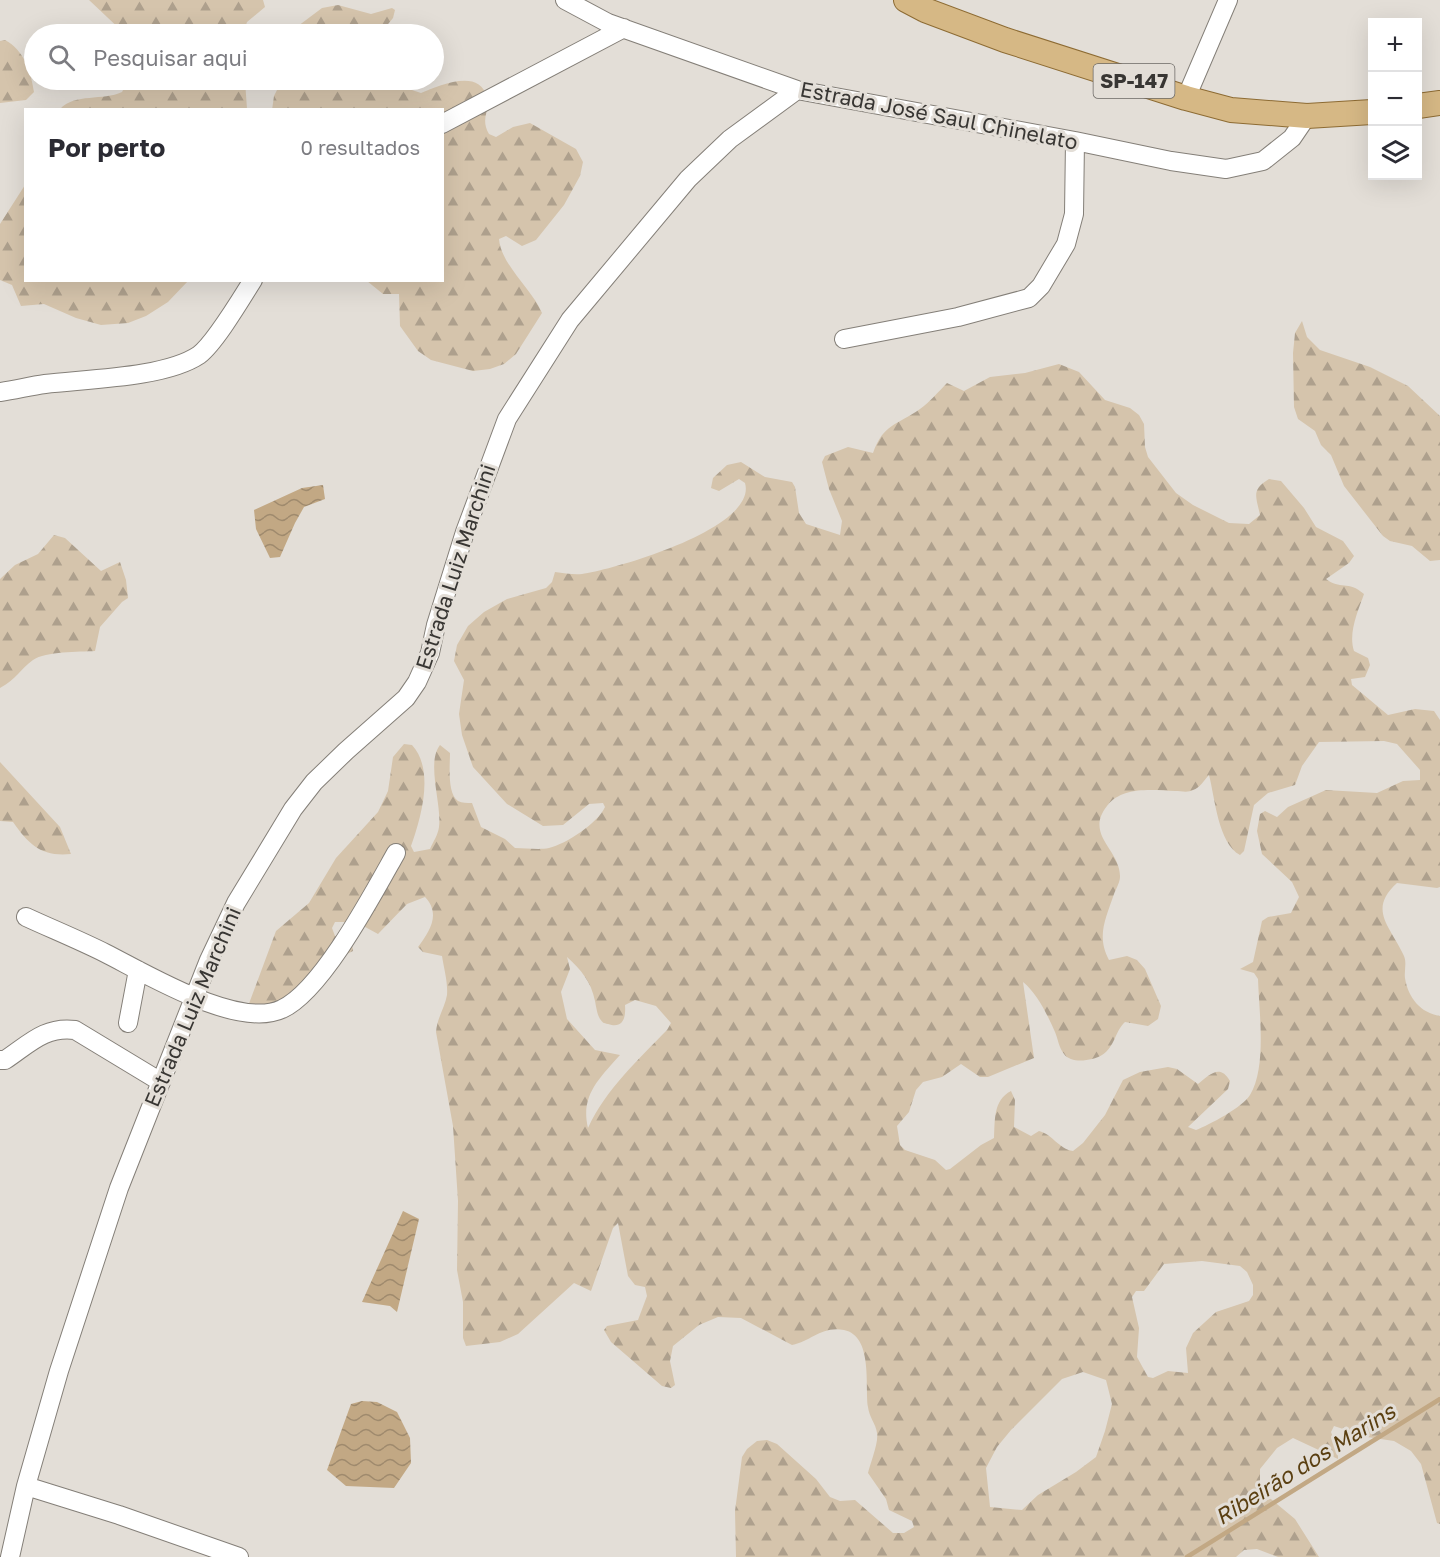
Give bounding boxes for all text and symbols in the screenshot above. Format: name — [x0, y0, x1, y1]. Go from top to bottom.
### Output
map controls — [1368, 18, 1422, 180]
button: + — [1368, 18, 1422, 72]
search box — [24, 24, 444, 90]
icon: search — [45, 41, 78, 74]
text: Pesquisar aqui — [93, 44, 248, 71]
road number: SP-147 — [1094, 64, 1174, 98]
button: − — [1368, 72, 1422, 126]
street label: Estrada José Saul Chinelato — [798, 75, 1080, 155]
button: layers — [1368, 126, 1422, 180]
text: Por perto — [48, 132, 165, 163]
text: 0 resultados — [301, 135, 420, 159]
street label: Estrada Luiz Marchini — [410, 461, 501, 673]
street label: Estrada Luiz Marchini — [138, 903, 246, 1110]
water label: Ribeirão dos Marins — [1210, 1396, 1401, 1530]

